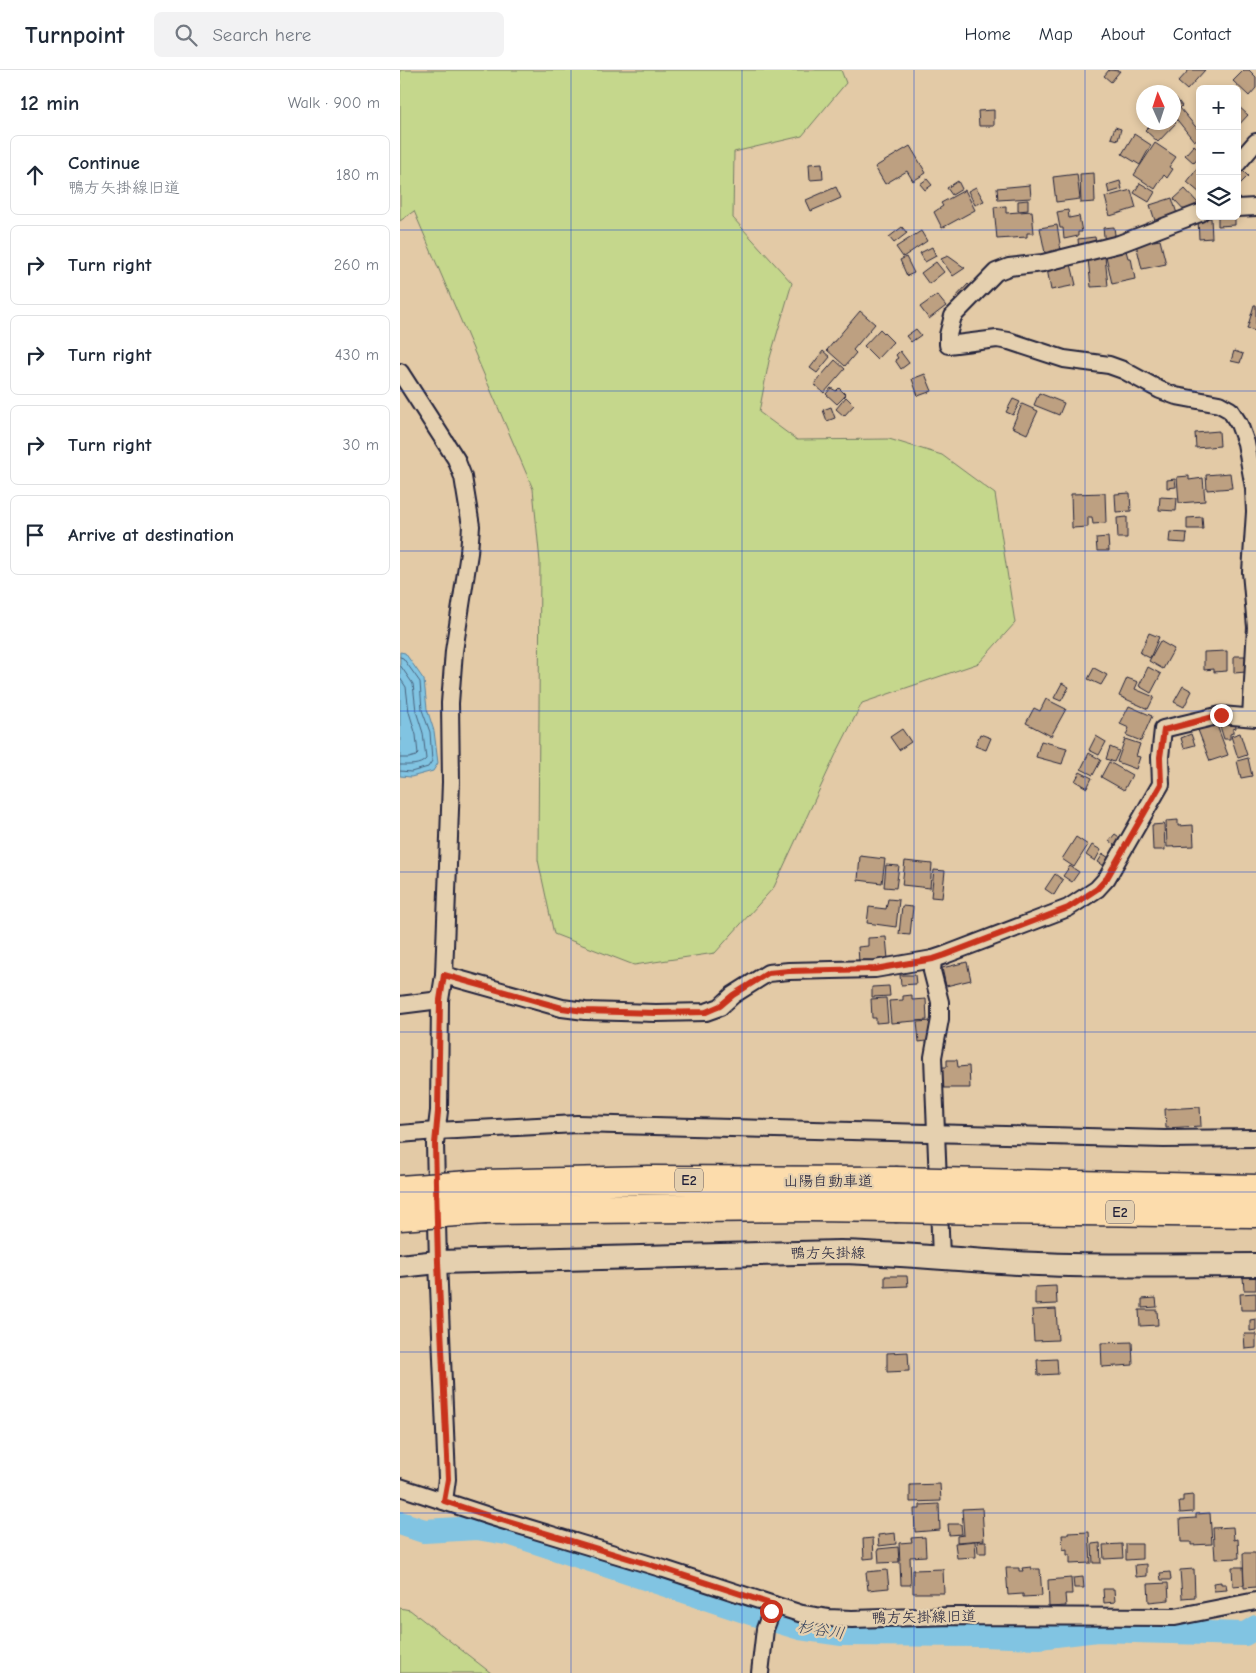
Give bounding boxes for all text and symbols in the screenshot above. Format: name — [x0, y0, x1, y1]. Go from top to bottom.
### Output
search box — [154, 12, 504, 57]
text: Turnpoint — [25, 21, 124, 49]
icon: search — [172, 21, 200, 49]
text: Search here — [212, 24, 311, 46]
text: Home — [964, 24, 1011, 45]
text: Map — [1039, 24, 1073, 45]
text: About — [1101, 24, 1145, 45]
text: Contact — [1173, 24, 1231, 45]
north arrow — [1136, 85, 1181, 130]
map controls — [1196, 85, 1241, 220]
button: + — [1196, 85, 1241, 130]
text: 12 min — [20, 91, 79, 115]
text: Walk · 900 m — [288, 94, 380, 112]
button: − — [1196, 130, 1241, 175]
text: Continue — [68, 152, 140, 174]
icon: ahead — [21, 161, 49, 189]
text: 180 m — [336, 166, 379, 184]
button: layers — [1196, 175, 1241, 220]
text: 鴨方矢掛線旧道 — [68, 179, 180, 197]
icon: right — [21, 251, 49, 279]
text: Turn right — [68, 254, 152, 276]
text: 260 m — [334, 256, 379, 274]
icon: right — [21, 341, 49, 369]
text: Turn right — [68, 344, 152, 366]
text: 430 m — [335, 346, 379, 364]
icon: right — [21, 431, 49, 459]
text: Turn right — [68, 434, 152, 456]
text: 30 m — [343, 436, 379, 454]
icon: arrive — [21, 521, 49, 549]
text: Arrive at destination — [68, 524, 234, 546]
route end — [1210, 704, 1233, 727]
road number: E2 — [675, 1168, 703, 1192]
street label: 山陽自動車道 — [783, 1172, 873, 1190]
road number: E2 — [1106, 1200, 1134, 1224]
street label: 鴨方矢掛線 — [790, 1244, 866, 1262]
route start — [760, 1600, 783, 1623]
street label: 鴨方矢掛線旧道 — [871, 1607, 977, 1627]
water label: 杉谷川 — [796, 1617, 846, 1643]

